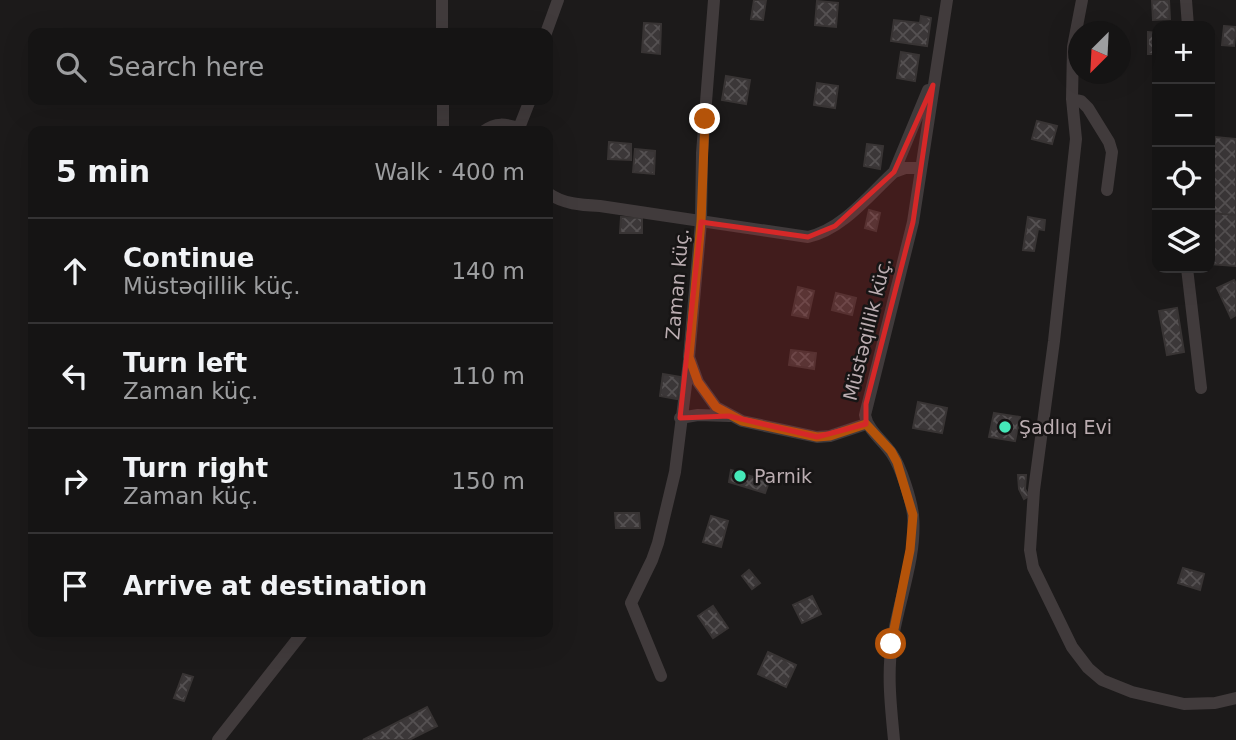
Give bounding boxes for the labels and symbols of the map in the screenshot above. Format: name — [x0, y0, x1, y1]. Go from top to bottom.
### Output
north arrow — [1068, 21, 1131, 84]
route end — [689, 103, 720, 134]
street label: Zaman küç. — [661, 227, 693, 341]
street label: Müstəqillik küç. — [839, 255, 895, 403]
place label: Şadlıq Evi — [1019, 416, 1112, 438]
marker: Şadlıq Evi — [997, 419, 1013, 435]
place label: Parnik — [754, 465, 812, 487]
marker: Parnik — [732, 468, 748, 484]
route start — [875, 628, 906, 659]

